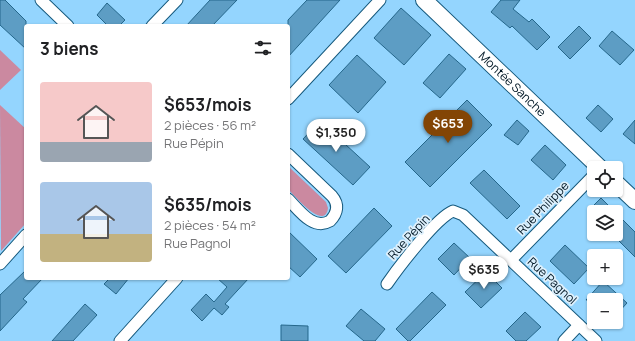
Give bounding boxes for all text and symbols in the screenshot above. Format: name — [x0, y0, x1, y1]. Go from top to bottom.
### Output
text: 3 biens — [40, 37, 98, 60]
icon: filters — [252, 37, 274, 59]
street label: Montée Sanche — [475, 47, 550, 120]
text: $653/mois — [164, 93, 252, 116]
icon: home — [72, 98, 120, 146]
pin: $653 — [424, 110, 472, 144]
text: $653 — [432, 114, 464, 132]
text: 2 pièces · 56 m² — [164, 116, 256, 134]
pin: $1,350 — [303, 119, 369, 153]
text: $1,350 — [315, 123, 357, 141]
text: Rue Pépin — [164, 134, 224, 152]
map controls — [587, 161, 623, 329]
button: locate — [587, 161, 623, 197]
street label: Rue Philippe — [513, 177, 572, 238]
text: $635/mois — [164, 193, 252, 216]
icon: home — [72, 198, 120, 246]
button: layers — [587, 205, 623, 241]
street label: Rue Pépin — [384, 210, 433, 263]
text: 2 pièces · 54 m² — [164, 216, 256, 234]
text: Rue Pagnol — [164, 234, 231, 252]
button: + — [587, 249, 623, 285]
street label: Rue Pagnol — [524, 253, 581, 308]
pin: $635 — [460, 256, 508, 290]
text: $635 — [468, 260, 500, 278]
button: − — [587, 293, 623, 329]

